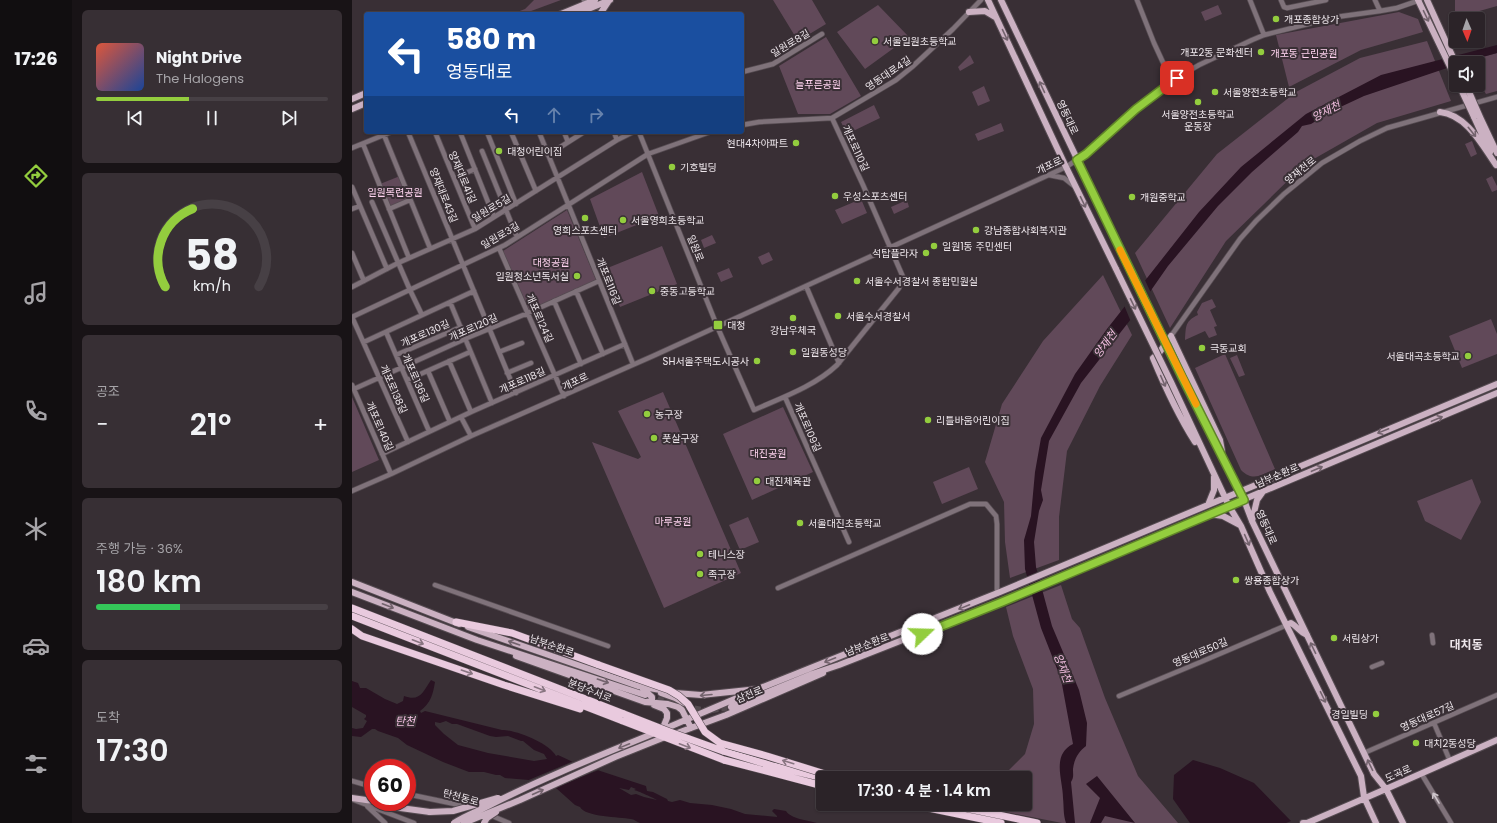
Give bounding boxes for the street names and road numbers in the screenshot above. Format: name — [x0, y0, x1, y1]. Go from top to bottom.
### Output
street label: 일원로8길 — [768, 26, 813, 61]
street label: 영동대로4길 — [862, 53, 914, 94]
street label: 영동대로 — [1053, 97, 1082, 137]
street label: 개포로110길 — [838, 123, 873, 174]
street label: 양재대로41길 — [445, 149, 480, 206]
street label: 개포로 — [1034, 153, 1065, 178]
street label: 양재천로 — [1281, 153, 1319, 188]
street label: 양재대로43길 — [426, 165, 461, 225]
street label: 일원로5길 — [469, 191, 514, 226]
street label: 일원로3길 — [478, 218, 522, 253]
street label: 일원로 — [683, 233, 708, 264]
street label: 개포로116길 — [592, 255, 625, 307]
street label: 개포로124길 — [522, 291, 557, 345]
street label: 개포로120길 — [446, 310, 500, 345]
street label: 개포로130길 — [398, 316, 452, 351]
street label: 개포로136길 — [398, 351, 433, 405]
street label: 개포로138길 — [376, 362, 411, 416]
street label: 개포로118길 — [497, 364, 548, 397]
street label: 개포로 — [560, 369, 591, 394]
street label: 개포로140길 — [362, 399, 397, 453]
street label: 개포로109길 — [790, 400, 825, 454]
street label: 남부순환로 — [1253, 460, 1301, 491]
street label: 영동대로 — [1252, 507, 1281, 547]
street label: 남부순환로 — [843, 629, 891, 660]
street label: 남부순환로 — [528, 631, 576, 660]
street label: 영동대로50길 — [1170, 634, 1230, 671]
street label: 분당수서로 — [566, 675, 614, 706]
street label: 삼전로 — [734, 682, 765, 707]
street label: 영동대로57길 — [1398, 698, 1457, 735]
street label: 도곡로 — [1383, 761, 1414, 786]
street label: 탄천동로 — [441, 785, 481, 809]

